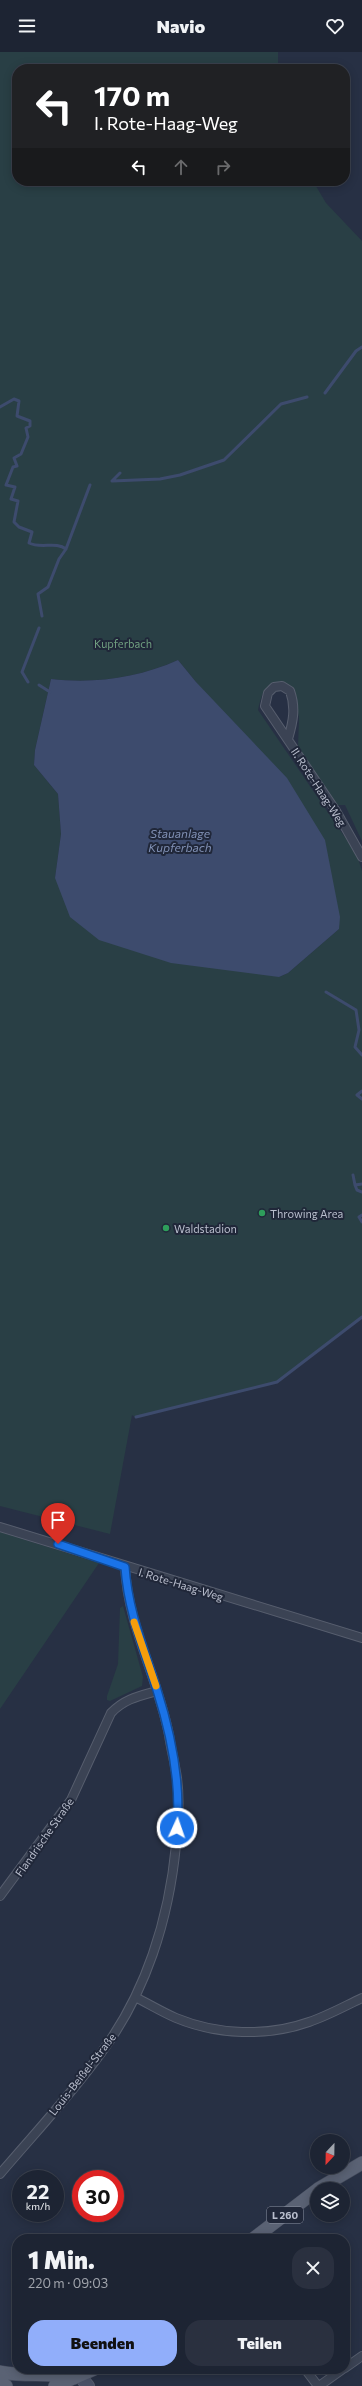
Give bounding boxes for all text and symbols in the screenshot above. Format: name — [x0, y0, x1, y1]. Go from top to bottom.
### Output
icon: menu — [16, 15, 38, 37]
text: Navio — [157, 15, 205, 37]
icon: heart — [324, 15, 346, 37]
text: 170 m — [94, 78, 170, 112]
icon: left — [28, 80, 80, 132]
text: I. Rote-Haag-Weg — [94, 112, 238, 134]
icon: left — [128, 156, 150, 178]
icon: ahead — [170, 156, 192, 178]
icon: right — [212, 156, 234, 178]
park label: Kupferbach — [94, 637, 152, 650]
street label: II. Rote-Haag-Weg — [289, 745, 349, 829]
water label: Stauanlage Kupferbach — [148, 826, 212, 854]
place label: Throwing Area — [270, 1207, 343, 1220]
marker: Throwing Area — [257, 1208, 267, 1218]
place label: Waldstadion — [174, 1222, 237, 1235]
marker: Waldstadion — [161, 1223, 171, 1233]
pin — [41, 1503, 75, 1544]
icon: arrive — [47, 1509, 69, 1531]
street label: I. Rote-Haag-Weg — [137, 1565, 225, 1603]
street label: Flandrische Straße — [12, 1795, 76, 1879]
position arrow — [156, 1807, 198, 1849]
street label: Louis-Beißel-Straße — [46, 2030, 118, 2118]
north arrow — [310, 2134, 350, 2174]
map controls — [310, 2134, 350, 2222]
speed limit sign: 30 — [72, 2170, 124, 2222]
text: 22 — [27, 2179, 49, 2203]
button: layers — [310, 2182, 350, 2222]
text: km/h — [26, 2200, 50, 2212]
road number: L 260 — [267, 2207, 303, 2223]
text: 1 Min. — [28, 2245, 95, 2274]
button: close — [292, 2247, 334, 2289]
text: 220 m · 09:03 — [28, 2275, 108, 2291]
button: Beenden — [28, 2320, 177, 2366]
button: Teilen — [185, 2320, 334, 2366]

